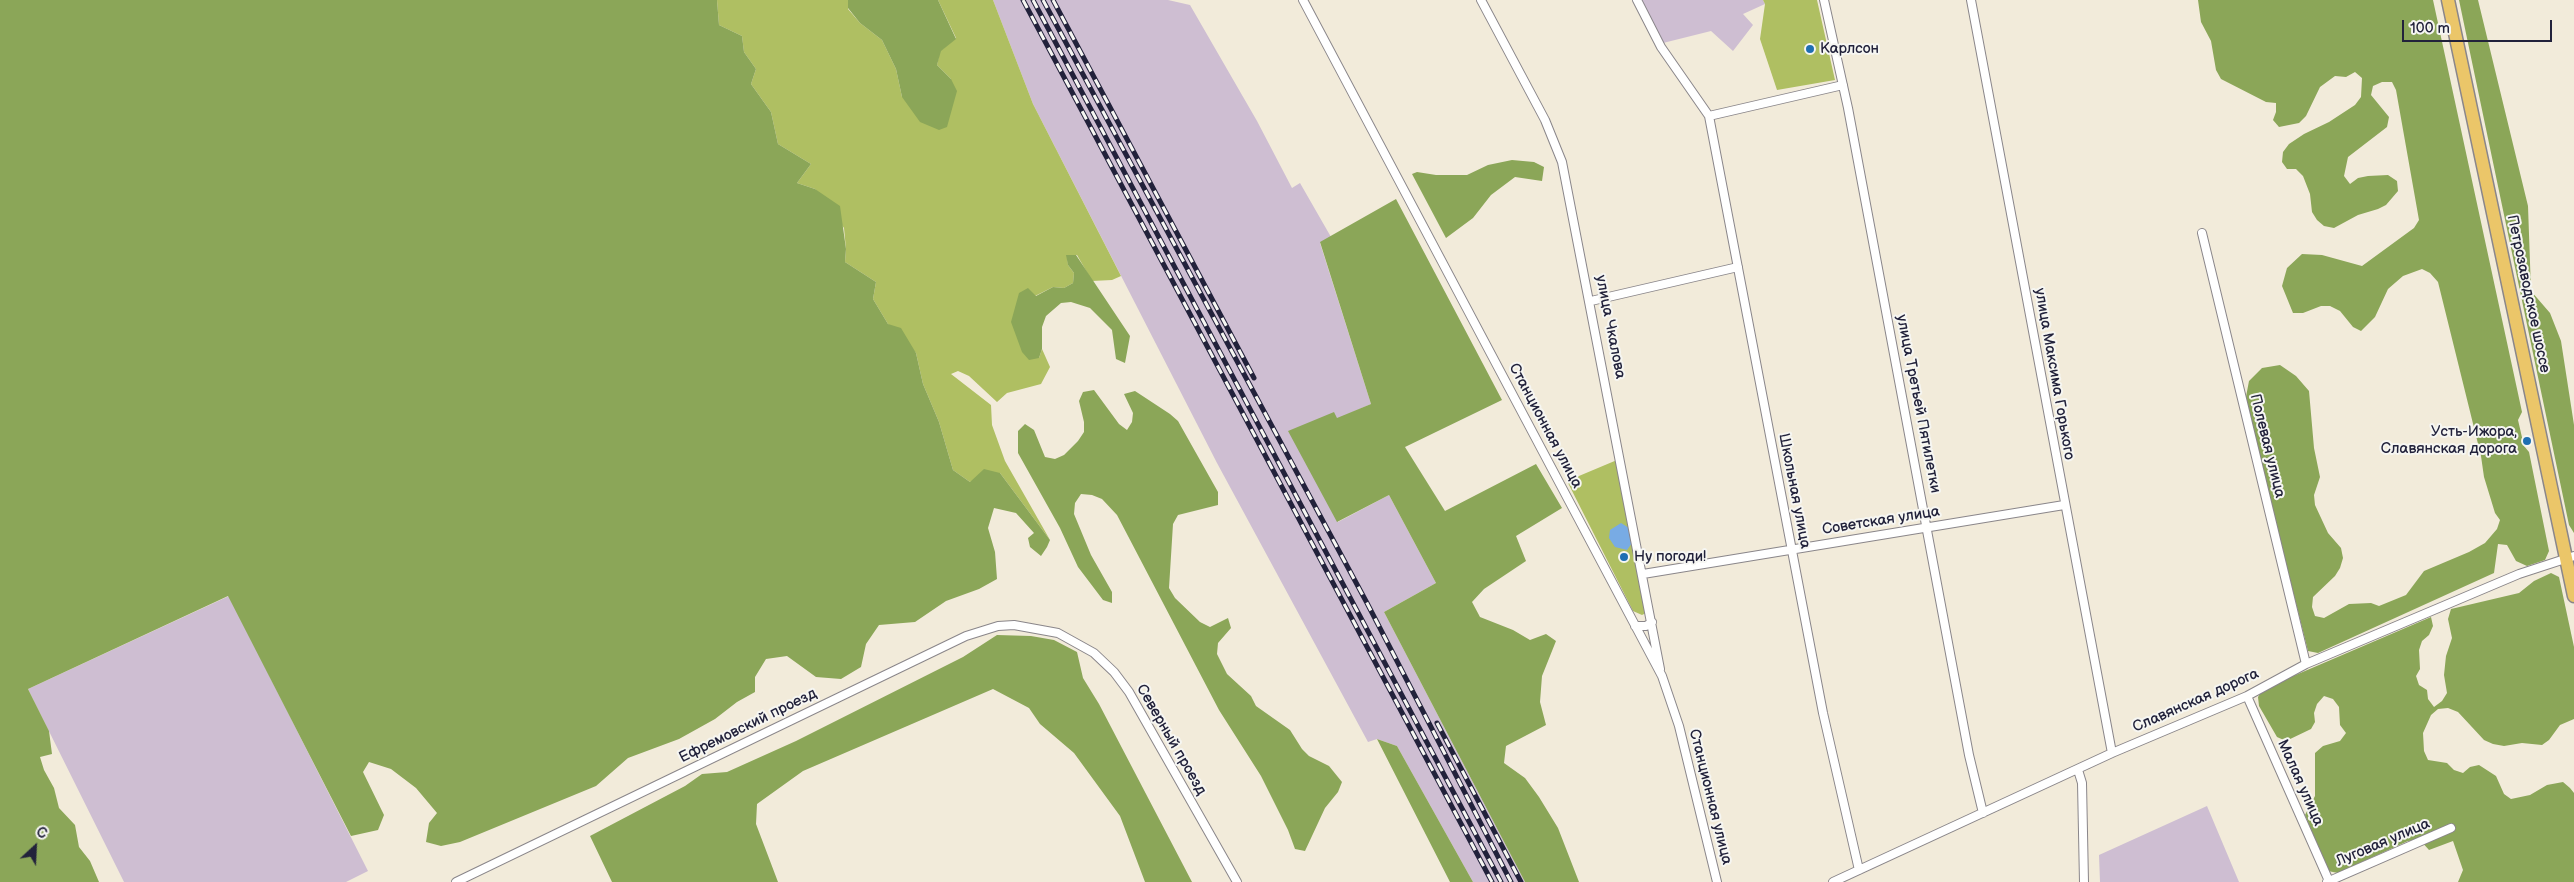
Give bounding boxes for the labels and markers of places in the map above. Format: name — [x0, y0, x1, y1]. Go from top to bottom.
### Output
place label: Карлсон — [1820, 40, 1879, 58]
marker: Карлсон — [1804, 43, 1816, 55]
place label: Усть-Ижора, Славянская дорога — [2381, 423, 2517, 458]
marker: Усть-Ижора, Славянская дорога — [2521, 435, 2533, 447]
place label: Ну погоди! — [1634, 548, 1706, 566]
marker: Ну погоди! — [1618, 551, 1630, 563]

